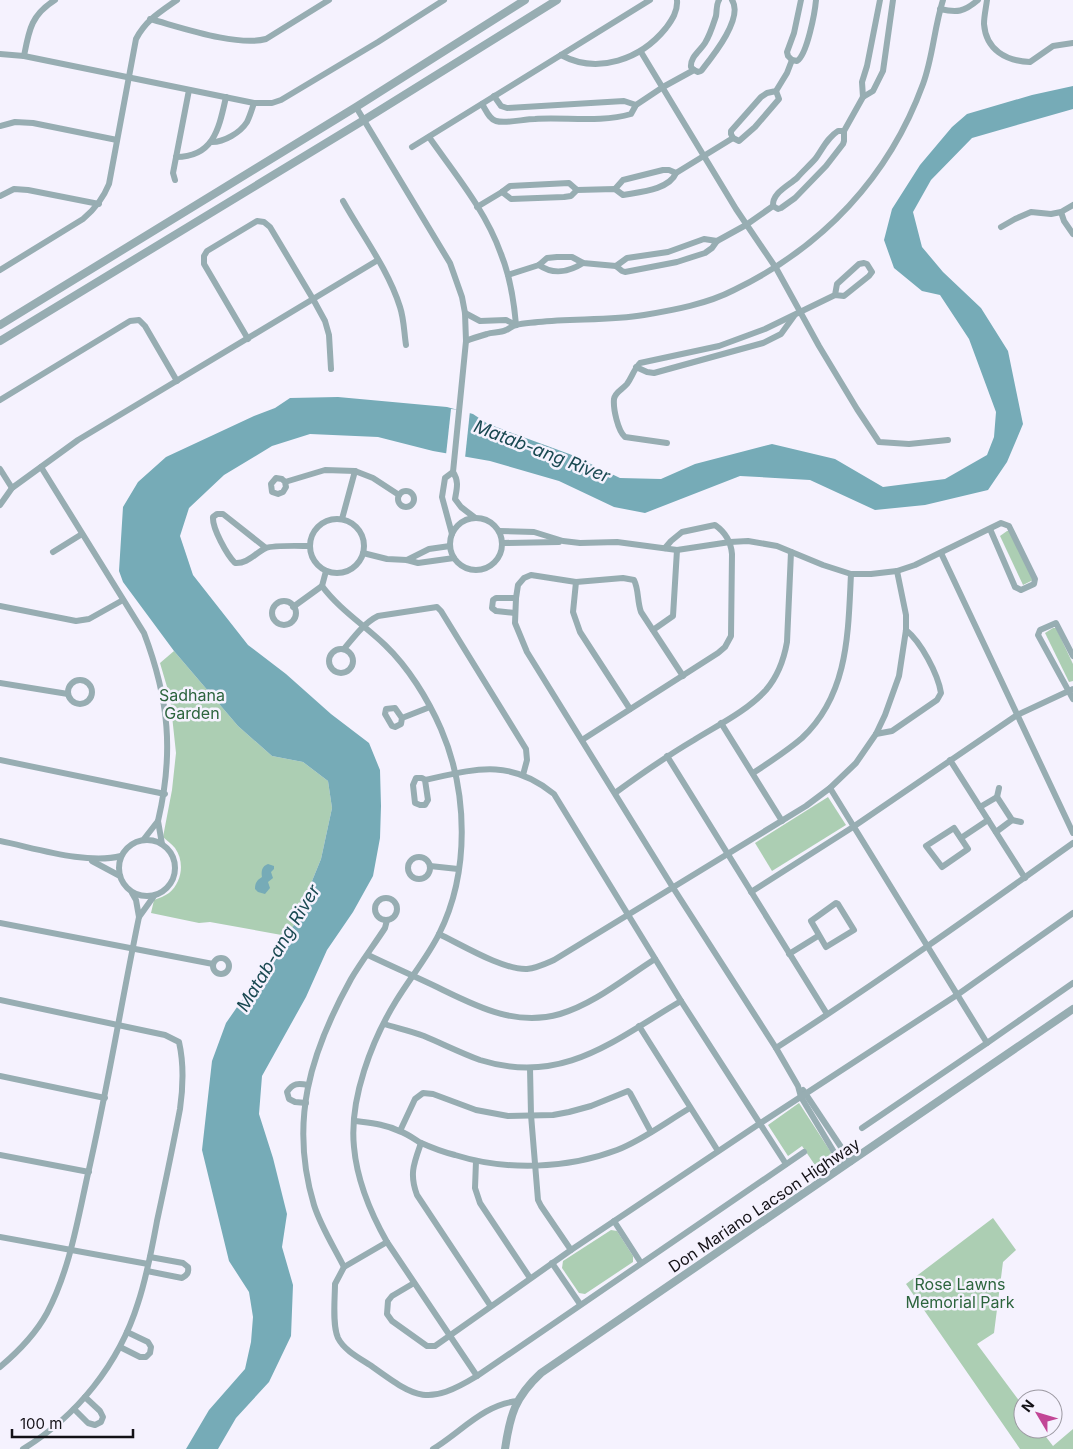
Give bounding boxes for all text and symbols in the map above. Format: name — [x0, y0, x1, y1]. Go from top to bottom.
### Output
water label: Matab-ang River — [471, 415, 614, 487]
park label: Sadhana Garden — [159, 685, 225, 723]
water label: Matab-ang River — [232, 880, 325, 1015]
street label: Don Mariano Lacson Highway — [665, 1133, 863, 1277]
park label: Rose Lawns Memorial Park — [905, 1274, 1015, 1312]
north arrow — [1013, 1389, 1063, 1439]
text: N — [1017, 1396, 1037, 1415]
scale bar — [12, 1406, 134, 1438]
text: 100 m — [20, 1414, 62, 1433]

